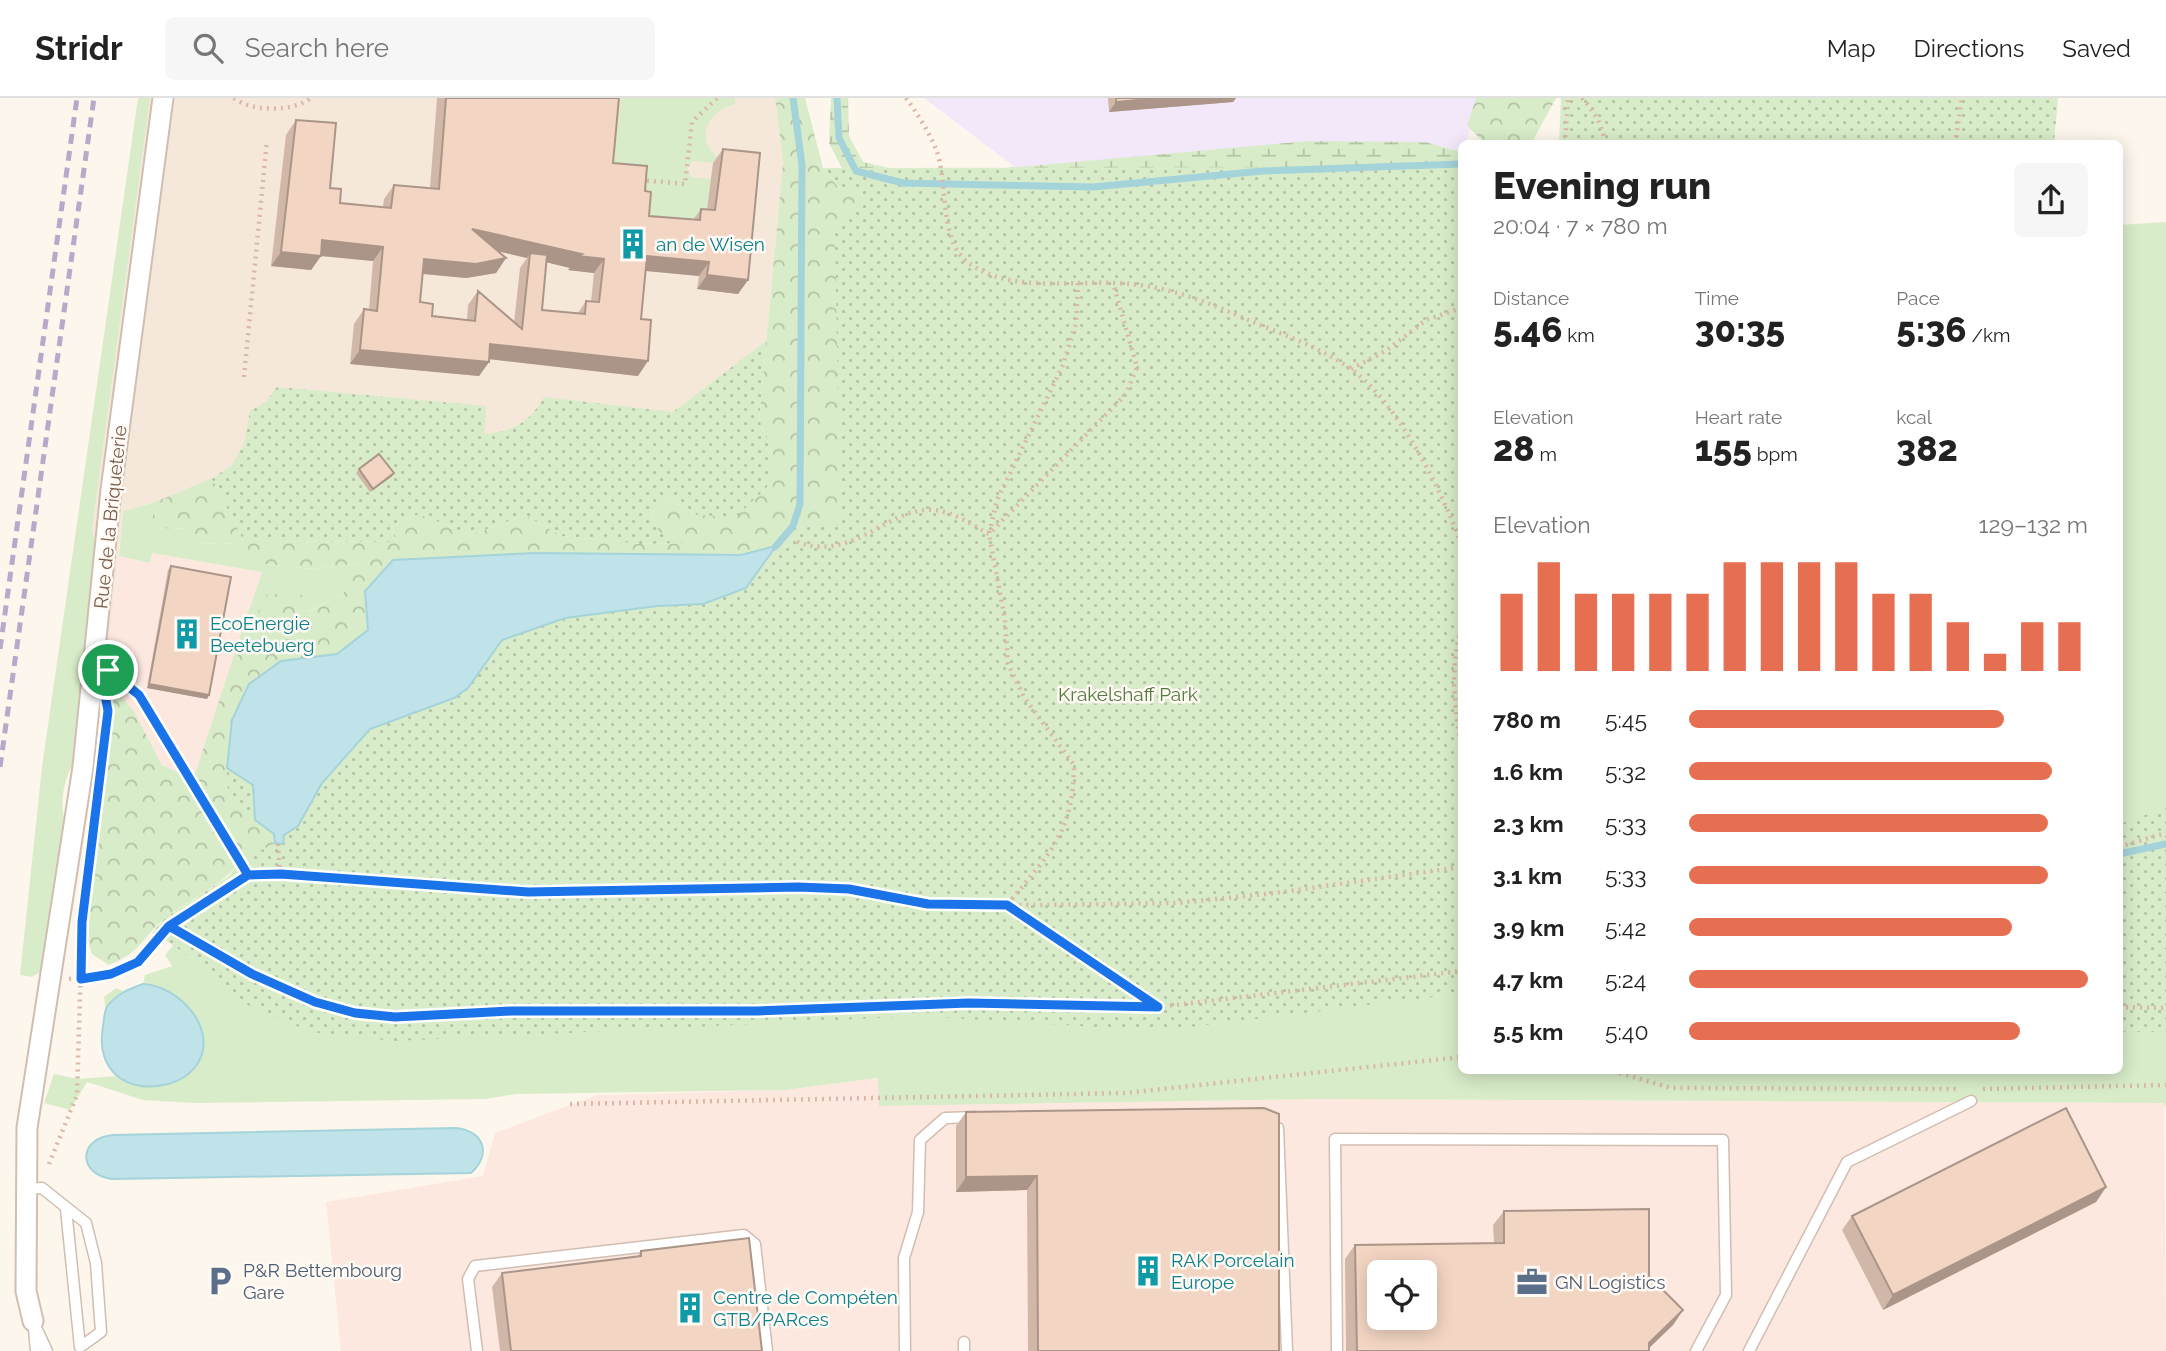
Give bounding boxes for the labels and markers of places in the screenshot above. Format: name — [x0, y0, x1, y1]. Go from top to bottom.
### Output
building icon: an de Wisen — [616, 227, 650, 261]
place label: an de Wisen — [656, 233, 765, 255]
place label: EcoEnergie Beetebuerg — [210, 612, 315, 656]
building icon: EcoEnergie Beetebuerg — [170, 617, 204, 651]
pin — [78, 640, 138, 700]
place label: RAK Porcelain Europe — [1171, 1249, 1295, 1293]
building icon: RAK Porcelain Europe — [1131, 1254, 1165, 1288]
place label: P&R Bettembourg Gare — [243, 1259, 402, 1303]
parking icon: P&R Bettembourg Gare — [203, 1264, 237, 1298]
office icon: GN Logistics — [1515, 1265, 1549, 1299]
place label: GN Logistics — [1555, 1271, 1665, 1293]
place label: Centre de Compéten GTB/PARces — [713, 1286, 898, 1330]
building icon: Centre de Compéten GTB/PARces — [673, 1291, 707, 1325]

